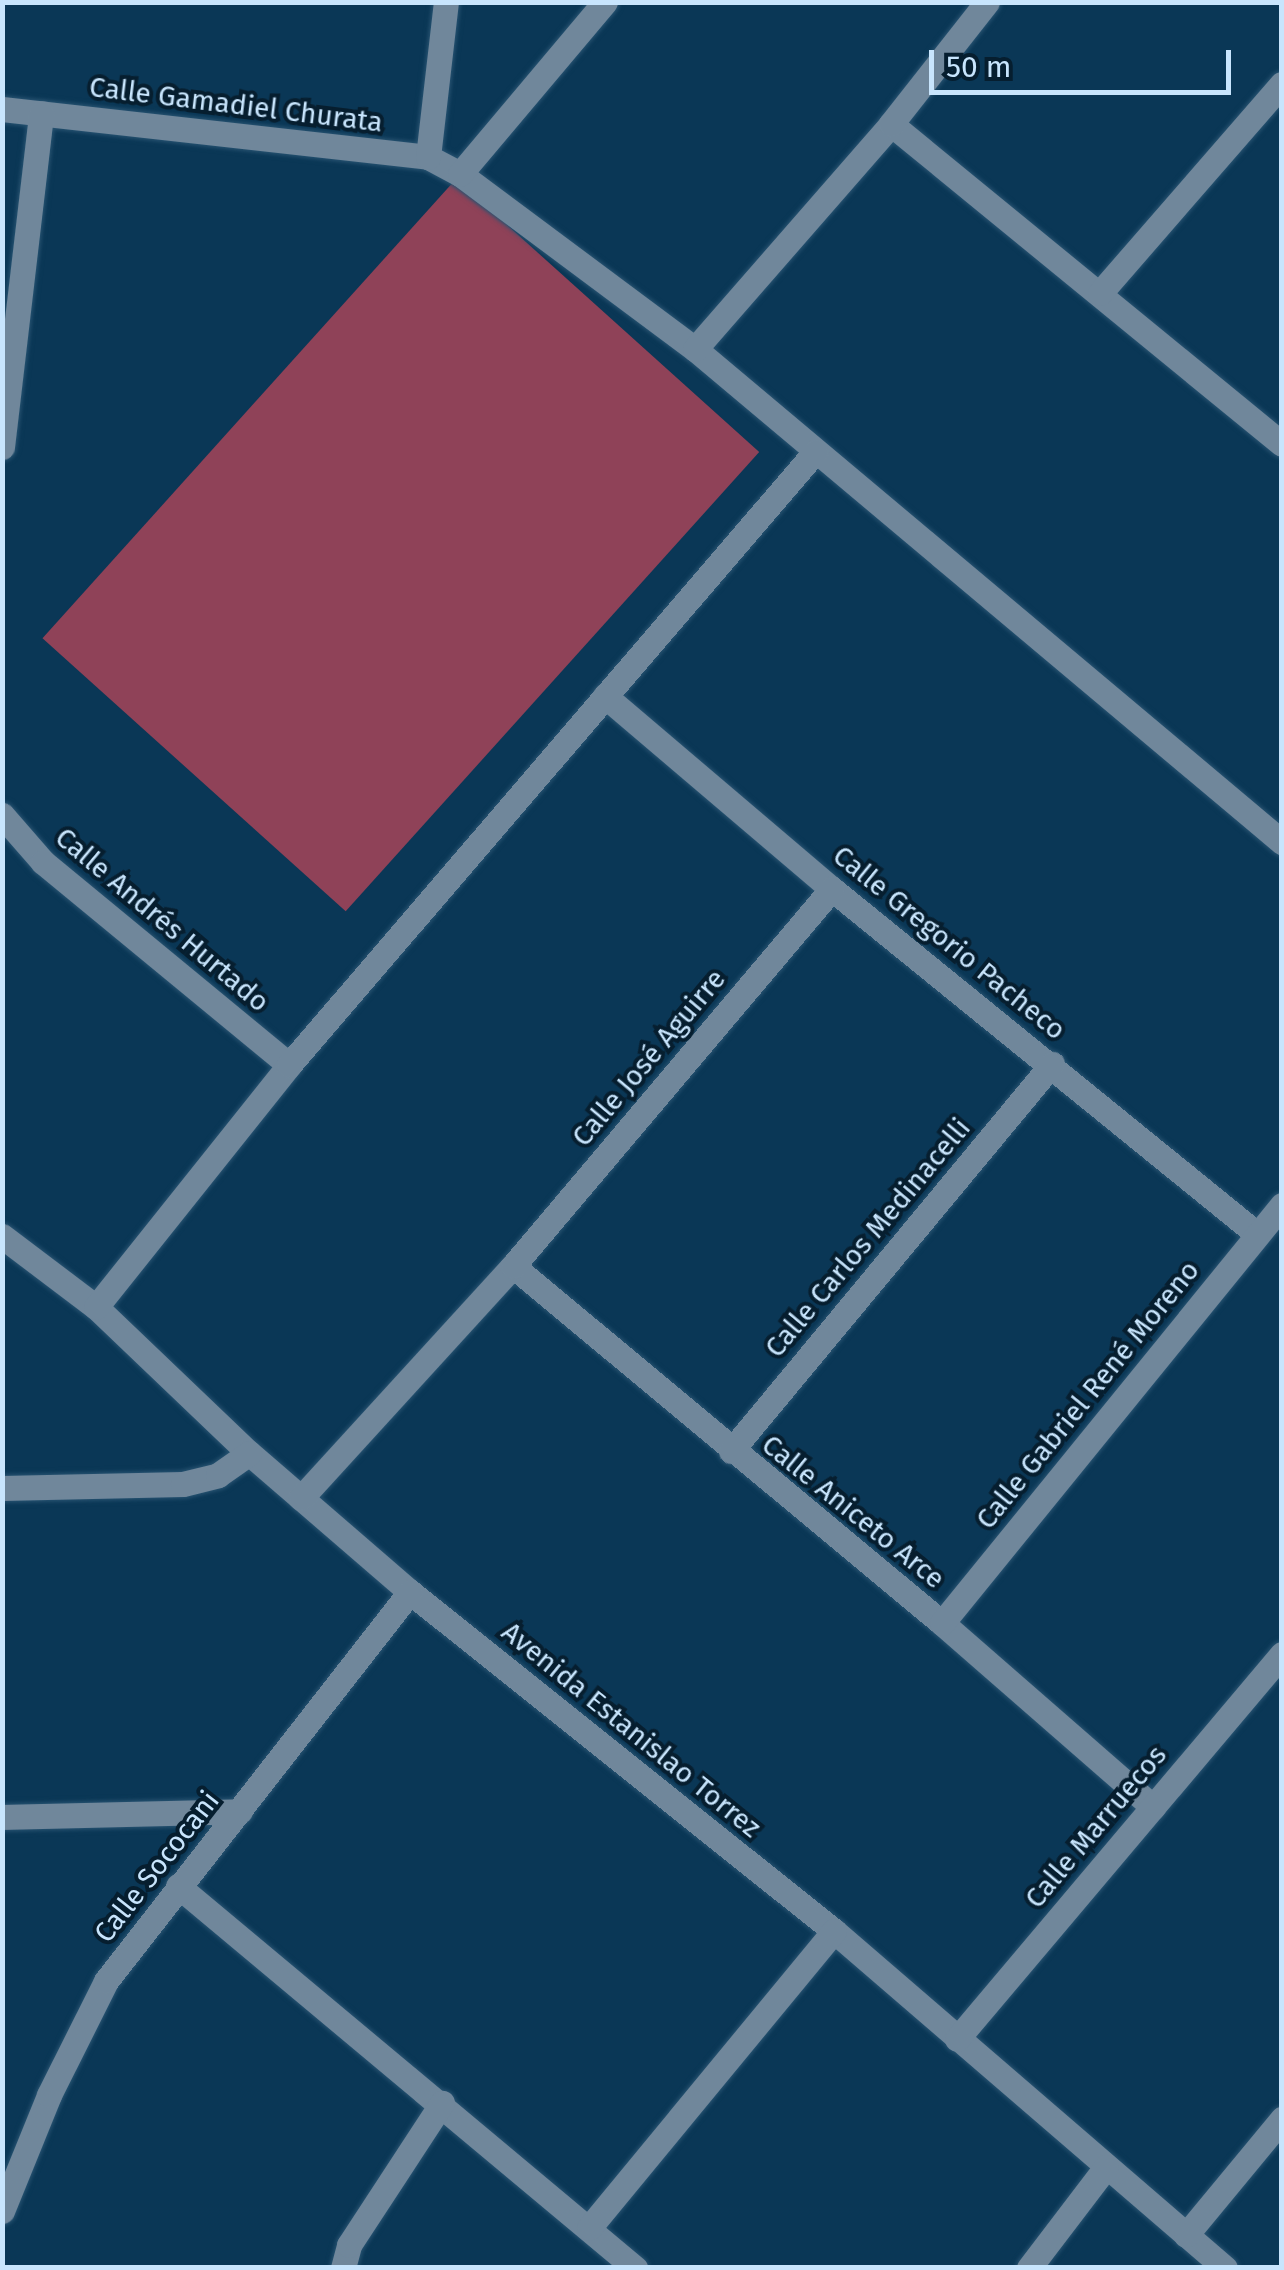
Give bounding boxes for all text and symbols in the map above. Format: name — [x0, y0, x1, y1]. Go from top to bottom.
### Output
scale bar — [934, 30, 1236, 92]
text: 50 m — [946, 49, 1011, 85]
street label: Calle Gamadiel Churata — [87, 70, 385, 140]
street label: Calle Andrés Hurtado — [48, 821, 276, 1019]
street label: Calle Gregorio Pacheco — [826, 839, 1072, 1047]
street label: Calle José Aguirre — [565, 963, 733, 1153]
street label: Calle Carlos Medinacelli — [758, 1112, 978, 1364]
street label: Calle Gabriel René Moreno — [969, 1254, 1207, 1536]
street label: Calle Aniceto Arce — [755, 1428, 951, 1596]
street label: Avenida Estanislao Torrez — [495, 1615, 767, 1845]
street label: Calle Marruecos — [1018, 1739, 1174, 1915]
street label: Calle Sococani — [88, 1785, 226, 1949]

